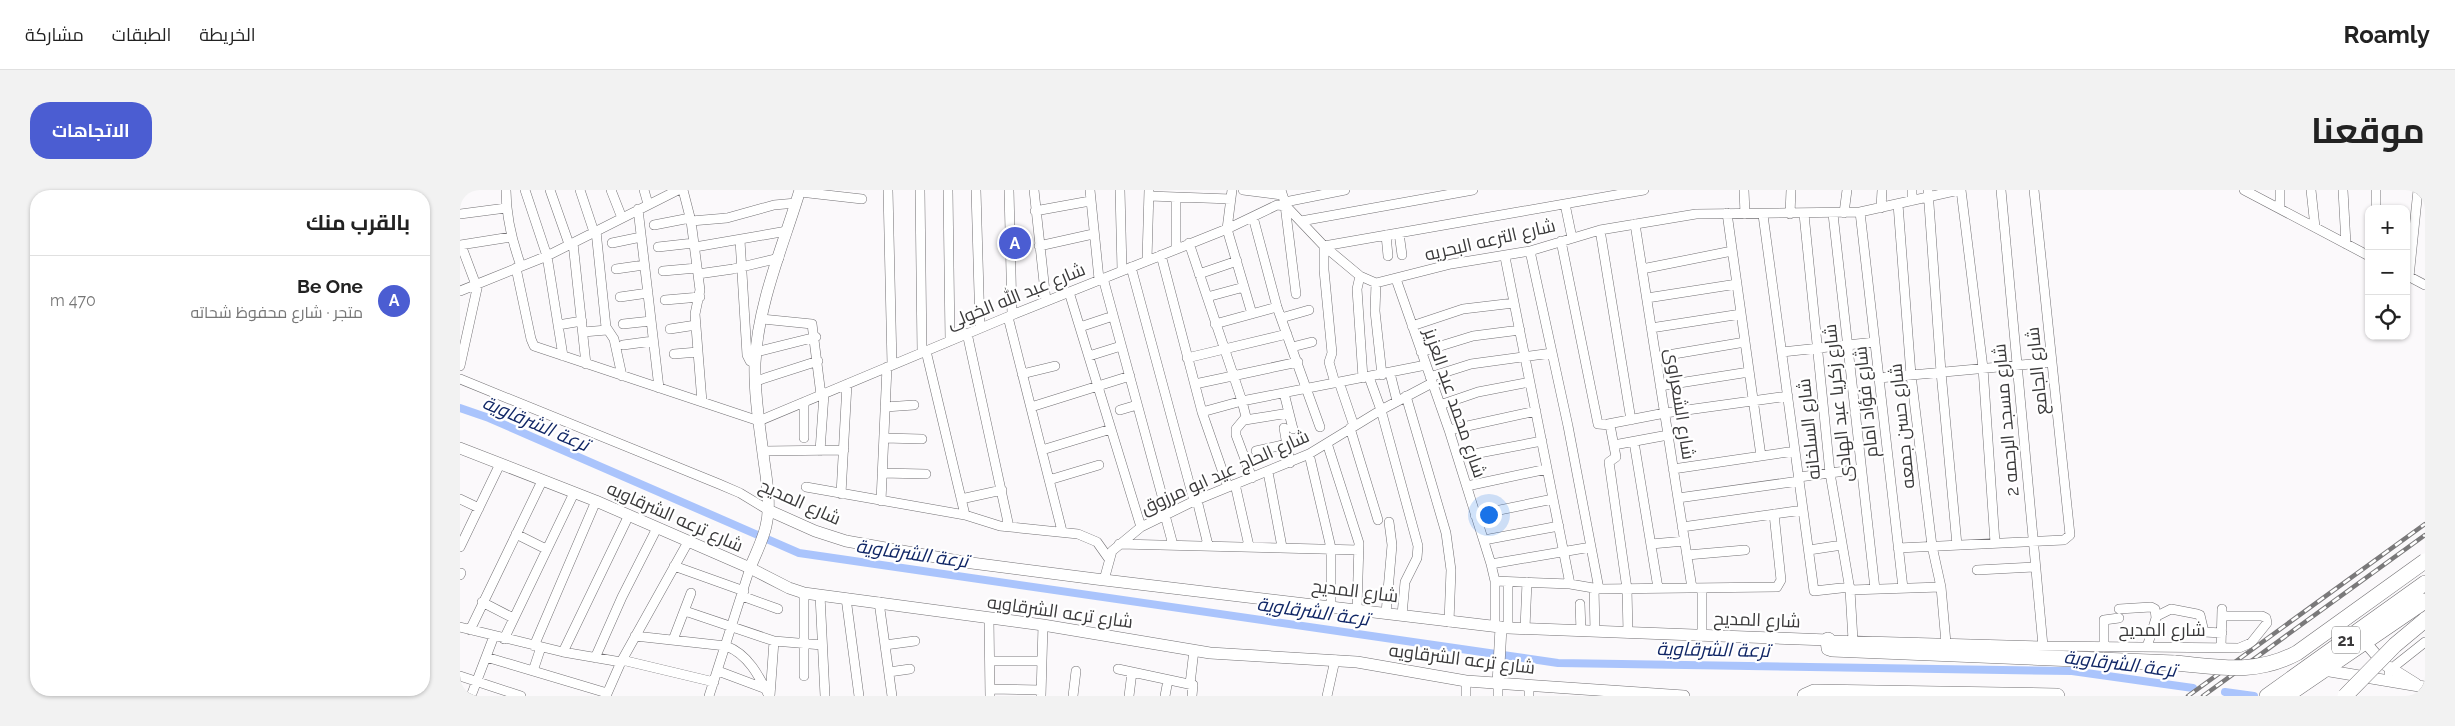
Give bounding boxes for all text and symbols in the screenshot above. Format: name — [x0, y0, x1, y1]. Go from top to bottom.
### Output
text: Roamly — [2344, 20, 2430, 49]
text: مشاركة — [25, 24, 84, 45]
text: الطبقات — [112, 24, 171, 45]
text: الخريطة — [199, 24, 256, 45]
button: الاتجاهات — [30, 102, 152, 159]
text: موقعنا — [2311, 110, 2425, 151]
map controls — [2365, 205, 2410, 340]
button: + — [2365, 205, 2410, 250]
text: بالقرب منك — [306, 210, 410, 235]
street label: شارع الترعه البحريه — [1422, 214, 1558, 267]
pin: A — [999, 224, 1031, 262]
button: − — [2365, 250, 2410, 295]
street label: شارع عبد الله الخولى — [943, 257, 1089, 335]
text: Be One — [297, 275, 363, 297]
text: 470 m — [50, 291, 96, 310]
text: A — [389, 291, 399, 310]
button: locate — [2365, 295, 2410, 340]
text: متجر · شارع محفوظ شحاته — [191, 303, 363, 322]
street label: شارع زكريا عبد الهادى — [1819, 323, 1858, 483]
street label: شارع محمد عبد العزيز — [1418, 324, 1491, 481]
street label: شارع الجامع — [2021, 326, 2054, 416]
street label: شارع مسجد الرحمه 2 — [1988, 343, 2025, 497]
street label: شارع فؤاد امام — [1849, 345, 1884, 459]
street label: شارع الشعراوى — [1659, 347, 1700, 461]
street label: شارع حسن جمعه — [1884, 362, 1921, 490]
street label: شارع السلخانه — [1793, 377, 1826, 481]
water label: ترعة الشرقاوية — [479, 391, 596, 458]
street label: شارع الحاج عيد ابو مرزوق — [1137, 425, 1313, 520]
street label: شارع المديح — [755, 474, 844, 531]
street label: شارع ترعه الشرقاويه — [603, 477, 747, 558]
your location — [1476, 502, 1502, 528]
water label: ترعة الشرقاوية — [854, 534, 974, 573]
street label: شارع المديح — [1310, 575, 1400, 608]
street label: شارع ترعه الشرقاويه — [986, 591, 1134, 634]
water label: ترعة الشرقاوية — [1255, 592, 1375, 631]
street label: شارع المديح — [1713, 607, 1801, 634]
street label: شارع المديح — [2118, 619, 2206, 642]
road number: 21 — [2332, 626, 2360, 654]
water label: ترعة الشرقاوية — [1656, 637, 1774, 662]
street label: شارع ترعه الشرقاويه — [1388, 639, 1536, 680]
water label: ترعة الشرقاوية — [2062, 645, 2181, 682]

